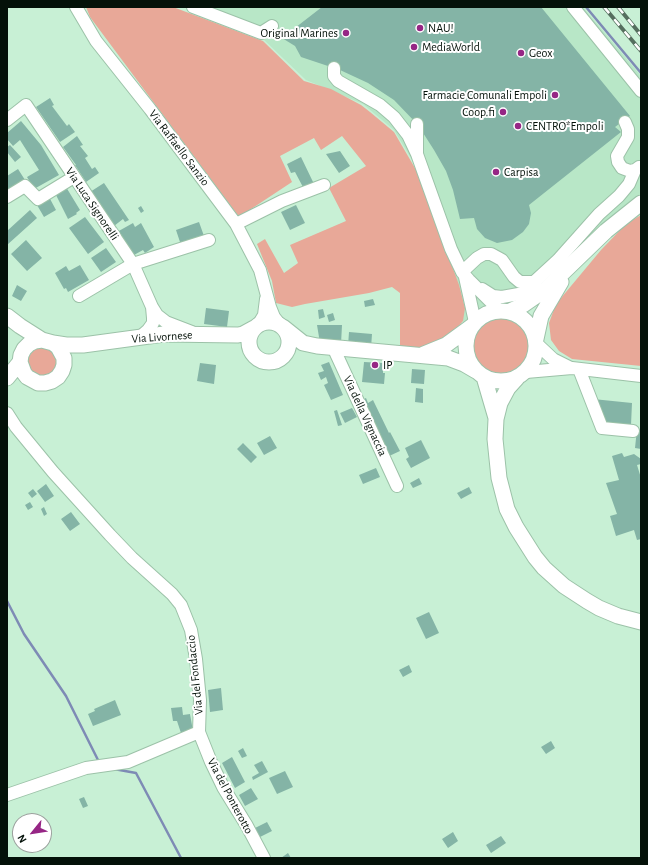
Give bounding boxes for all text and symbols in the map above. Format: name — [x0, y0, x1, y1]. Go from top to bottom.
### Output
place label: NAU! — [428, 21, 454, 35]
marker: NAU! — [415, 23, 425, 33]
place label: Original Marines — [260, 26, 338, 40]
marker: Original Marines — [341, 28, 351, 38]
place label: MediaWorld — [422, 40, 480, 54]
marker: MediaWorld — [409, 42, 419, 52]
place label: Geox — [529, 46, 552, 60]
marker: Geox — [516, 48, 526, 58]
place label: Farmacie Comunali Empoli — [423, 88, 547, 102]
marker: Farmacie Comunali Empoli — [550, 90, 560, 100]
place label: Coop.fi — [462, 105, 495, 119]
street label: Via Raffaello Sanzio — [146, 107, 212, 189]
marker: Coop.fi — [498, 107, 508, 117]
place label: CENTRO*Empoli — [526, 119, 604, 133]
marker: CENTRO*Empoli — [513, 121, 523, 131]
street label: Via Luca Signorelli — [62, 165, 122, 243]
place label: Carpisa — [504, 165, 539, 179]
marker: Carpisa — [491, 167, 501, 177]
street label: Via Livornese — [131, 328, 193, 346]
place label: IP — [383, 358, 392, 372]
marker: IP — [370, 360, 380, 370]
street label: Via della Vignaccia — [340, 373, 390, 459]
street label: Via del Fondaccio — [184, 634, 206, 716]
street label: Via del Ponterotto — [204, 756, 256, 836]
north arrow — [12, 813, 52, 853]
text: N — [15, 833, 29, 845]

